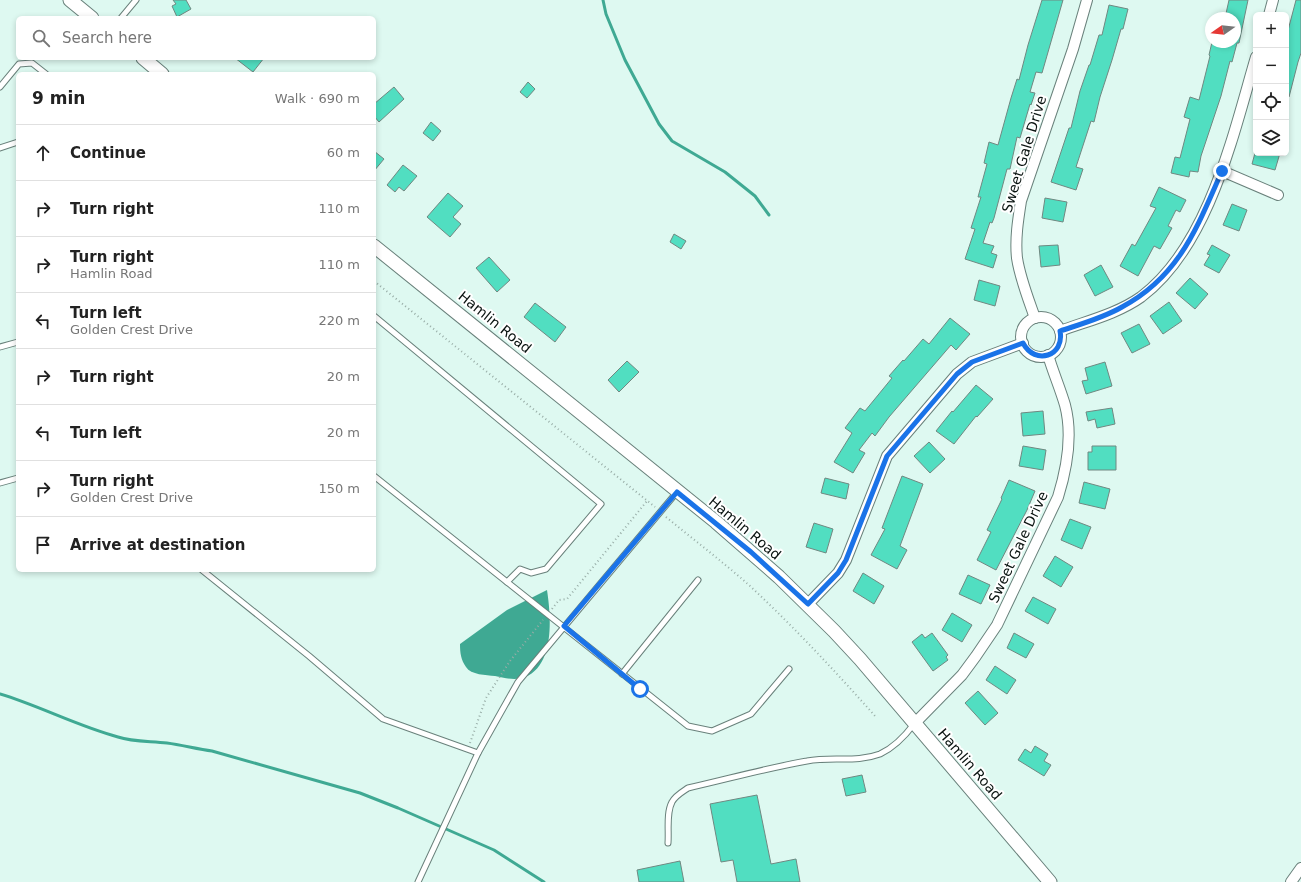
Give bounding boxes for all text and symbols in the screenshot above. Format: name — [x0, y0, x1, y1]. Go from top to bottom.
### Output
north arrow — [1205, 12, 1241, 48]
map controls — [1253, 12, 1289, 156]
button: + — [1253, 12, 1289, 48]
search box — [16, 16, 376, 60]
icon: search — [30, 27, 52, 49]
text: Search here — [62, 29, 152, 47]
button: − — [1253, 48, 1289, 84]
button: locate — [1253, 84, 1289, 120]
text: 9 min — [32, 88, 85, 108]
text: Walk · 690 m — [275, 91, 360, 106]
street label: Sweet Gale Drive — [999, 94, 1049, 214]
button: layers — [1253, 120, 1289, 156]
icon: ahead — [32, 142, 54, 164]
text: Continue — [70, 144, 146, 162]
text: 60 m — [327, 145, 360, 160]
route end — [1213, 162, 1231, 180]
icon: right — [32, 198, 54, 220]
text: Turn right — [70, 200, 154, 218]
text: 110 m — [318, 201, 360, 216]
text: Turn right — [70, 248, 154, 266]
icon: right — [32, 254, 54, 276]
text: 110 m — [318, 257, 360, 272]
text: Hamlin Road — [70, 266, 153, 281]
street label: Hamlin Road — [455, 288, 535, 356]
text: Turn left — [70, 304, 142, 322]
icon: left — [32, 310, 54, 332]
text: 220 m — [318, 313, 360, 328]
text: Golden Crest Drive — [70, 322, 193, 337]
icon: right — [32, 366, 54, 388]
text: Turn right — [70, 368, 154, 386]
text: 20 m — [327, 369, 360, 384]
icon: left — [32, 422, 54, 444]
text: Turn left — [70, 424, 142, 442]
text: 20 m — [327, 425, 360, 440]
text: Turn right — [70, 472, 154, 490]
icon: right — [32, 478, 54, 500]
text: 150 m — [318, 481, 360, 496]
street label: Sweet Gale Drive — [985, 489, 1051, 605]
text: Golden Crest Drive — [70, 490, 193, 505]
street label: Hamlin Road — [706, 493, 784, 563]
icon: arrive — [32, 534, 54, 556]
text: Arrive at destination — [70, 536, 245, 554]
route start — [631, 680, 649, 698]
street label: Hamlin Road — [935, 725, 1005, 803]

